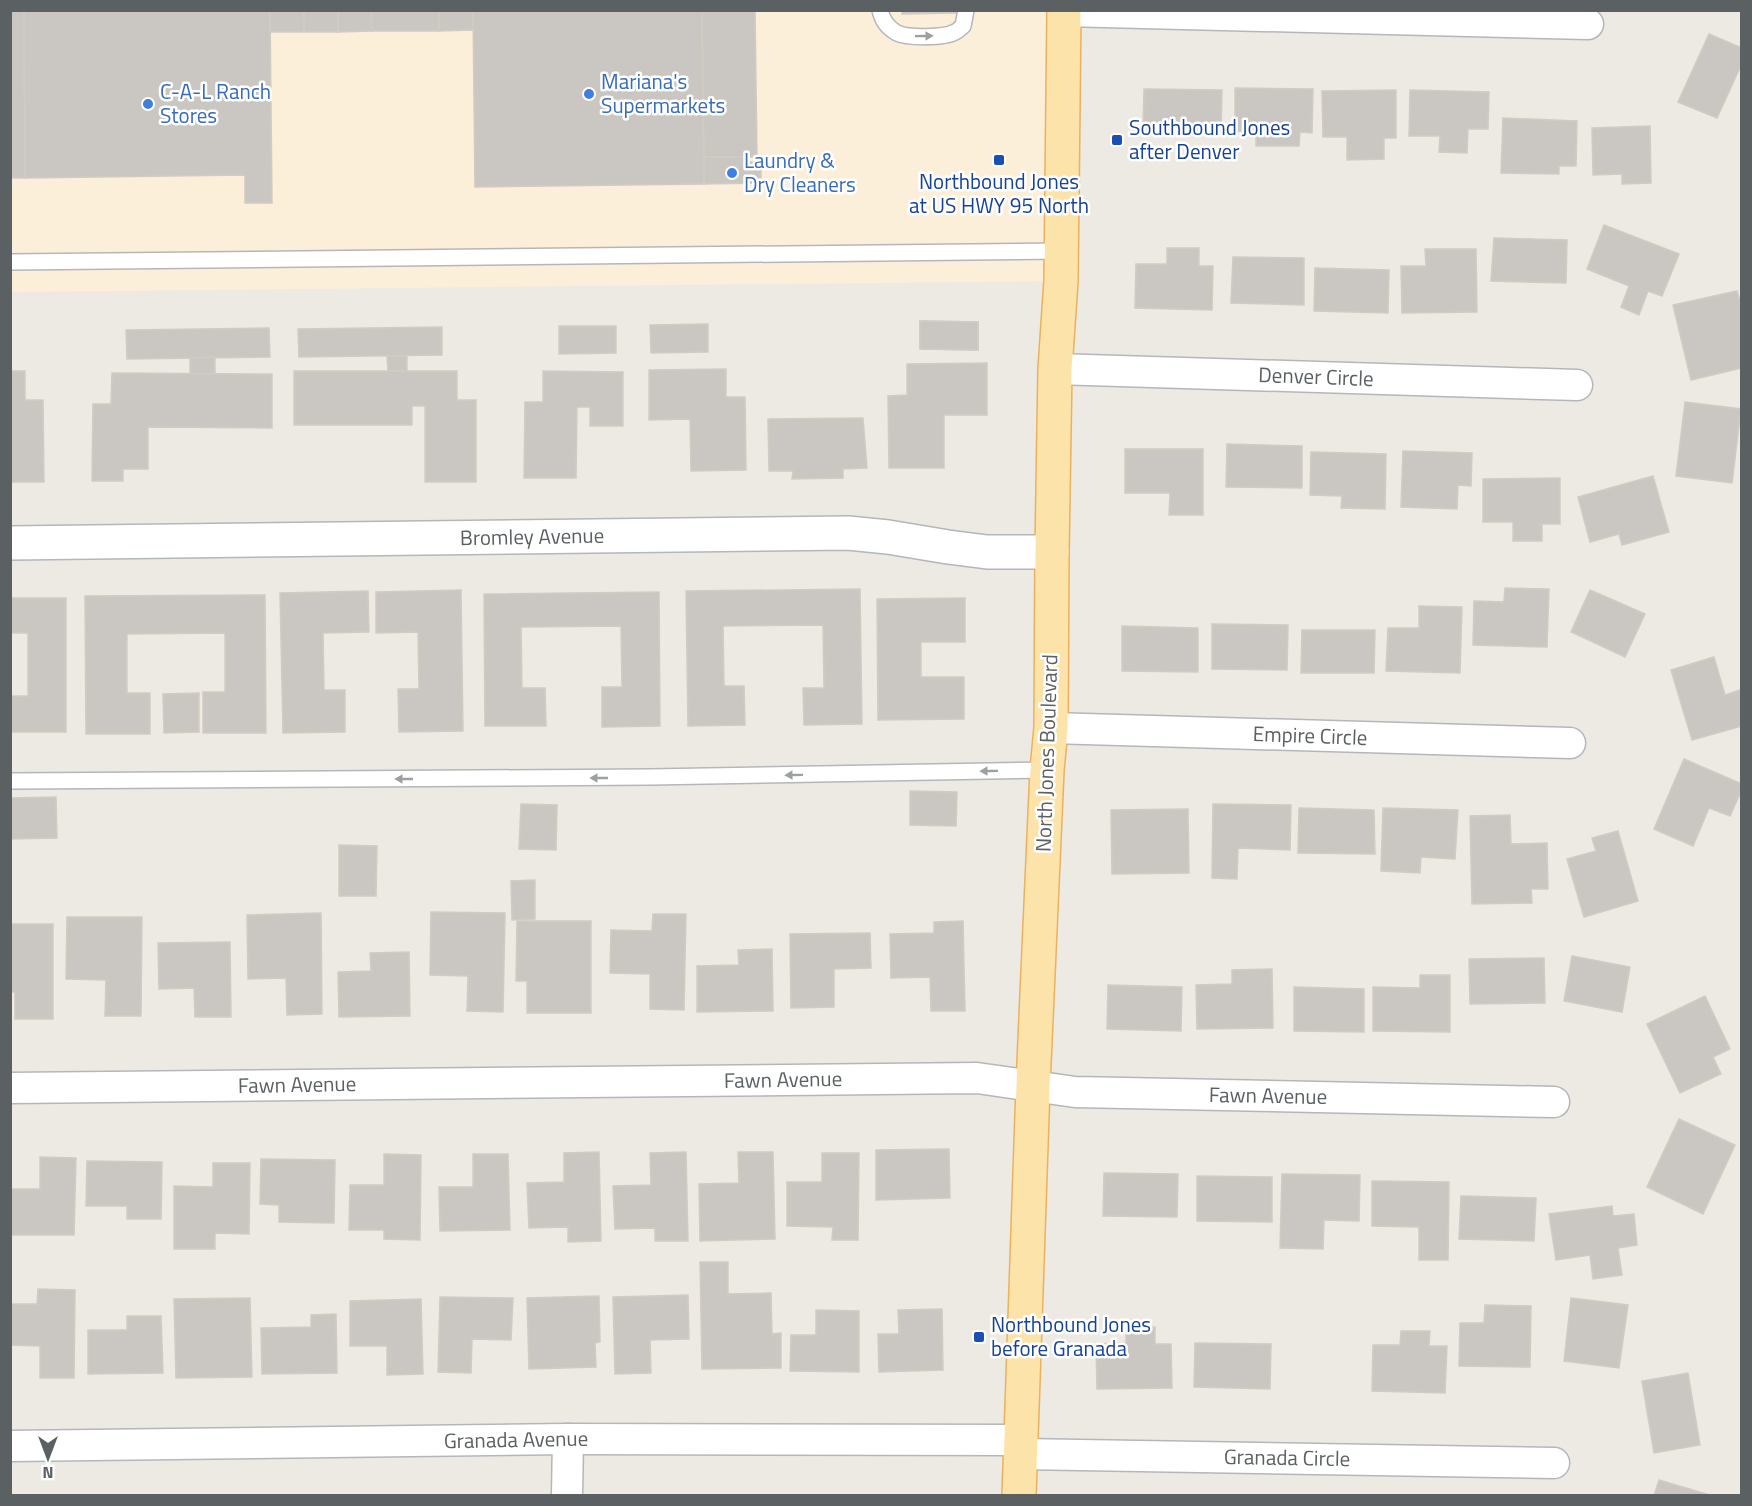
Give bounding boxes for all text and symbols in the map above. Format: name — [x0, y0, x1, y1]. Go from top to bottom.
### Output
one-way arrow — [915, 31, 934, 40]
place label: Mariana's Supermarkets — [601, 65, 725, 121]
place label: C-A-L Ranch Stores — [160, 75, 271, 131]
marker: Mariana's Supermarkets — [582, 87, 596, 101]
marker: C-A-L Ranch Stores — [141, 97, 155, 111]
place label: Southbound Jones after Denver — [1129, 111, 1290, 167]
marker: Southbound Jones after Denver — [1110, 133, 1124, 147]
place label: Laundry & Dry Cleaners — [744, 144, 856, 200]
marker: Northbound Jones at US HWY 95 North — [992, 153, 1006, 167]
place label: Northbound Jones at US HWY 95 North — [909, 165, 1089, 221]
marker: Laundry & Dry Cleaners — [725, 166, 739, 180]
street label: Denver Circle — [1258, 358, 1374, 394]
street label: Bromley Avenue — [460, 519, 604, 553]
street label: North Jones Boulevard — [1027, 653, 1065, 852]
street label: Empire Circle — [1252, 717, 1368, 753]
one-way arrow — [979, 766, 998, 776]
one-way arrow — [784, 770, 803, 779]
one-way arrow — [589, 773, 608, 782]
one-way arrow — [394, 774, 413, 784]
street label: Fawn Avenue — [723, 1062, 842, 1096]
street label: Fawn Avenue — [237, 1067, 356, 1101]
street label: Fawn Avenue — [1209, 1078, 1328, 1112]
place label: Northbound Jones before Granada — [991, 1308, 1151, 1364]
marker: Northbound Jones before Granada — [972, 1330, 986, 1344]
street label: Granada Avenue — [443, 1422, 588, 1456]
north arrow — [18, 1428, 78, 1488]
street label: Granada Circle — [1224, 1440, 1351, 1474]
text: N — [42, 1461, 54, 1485]

